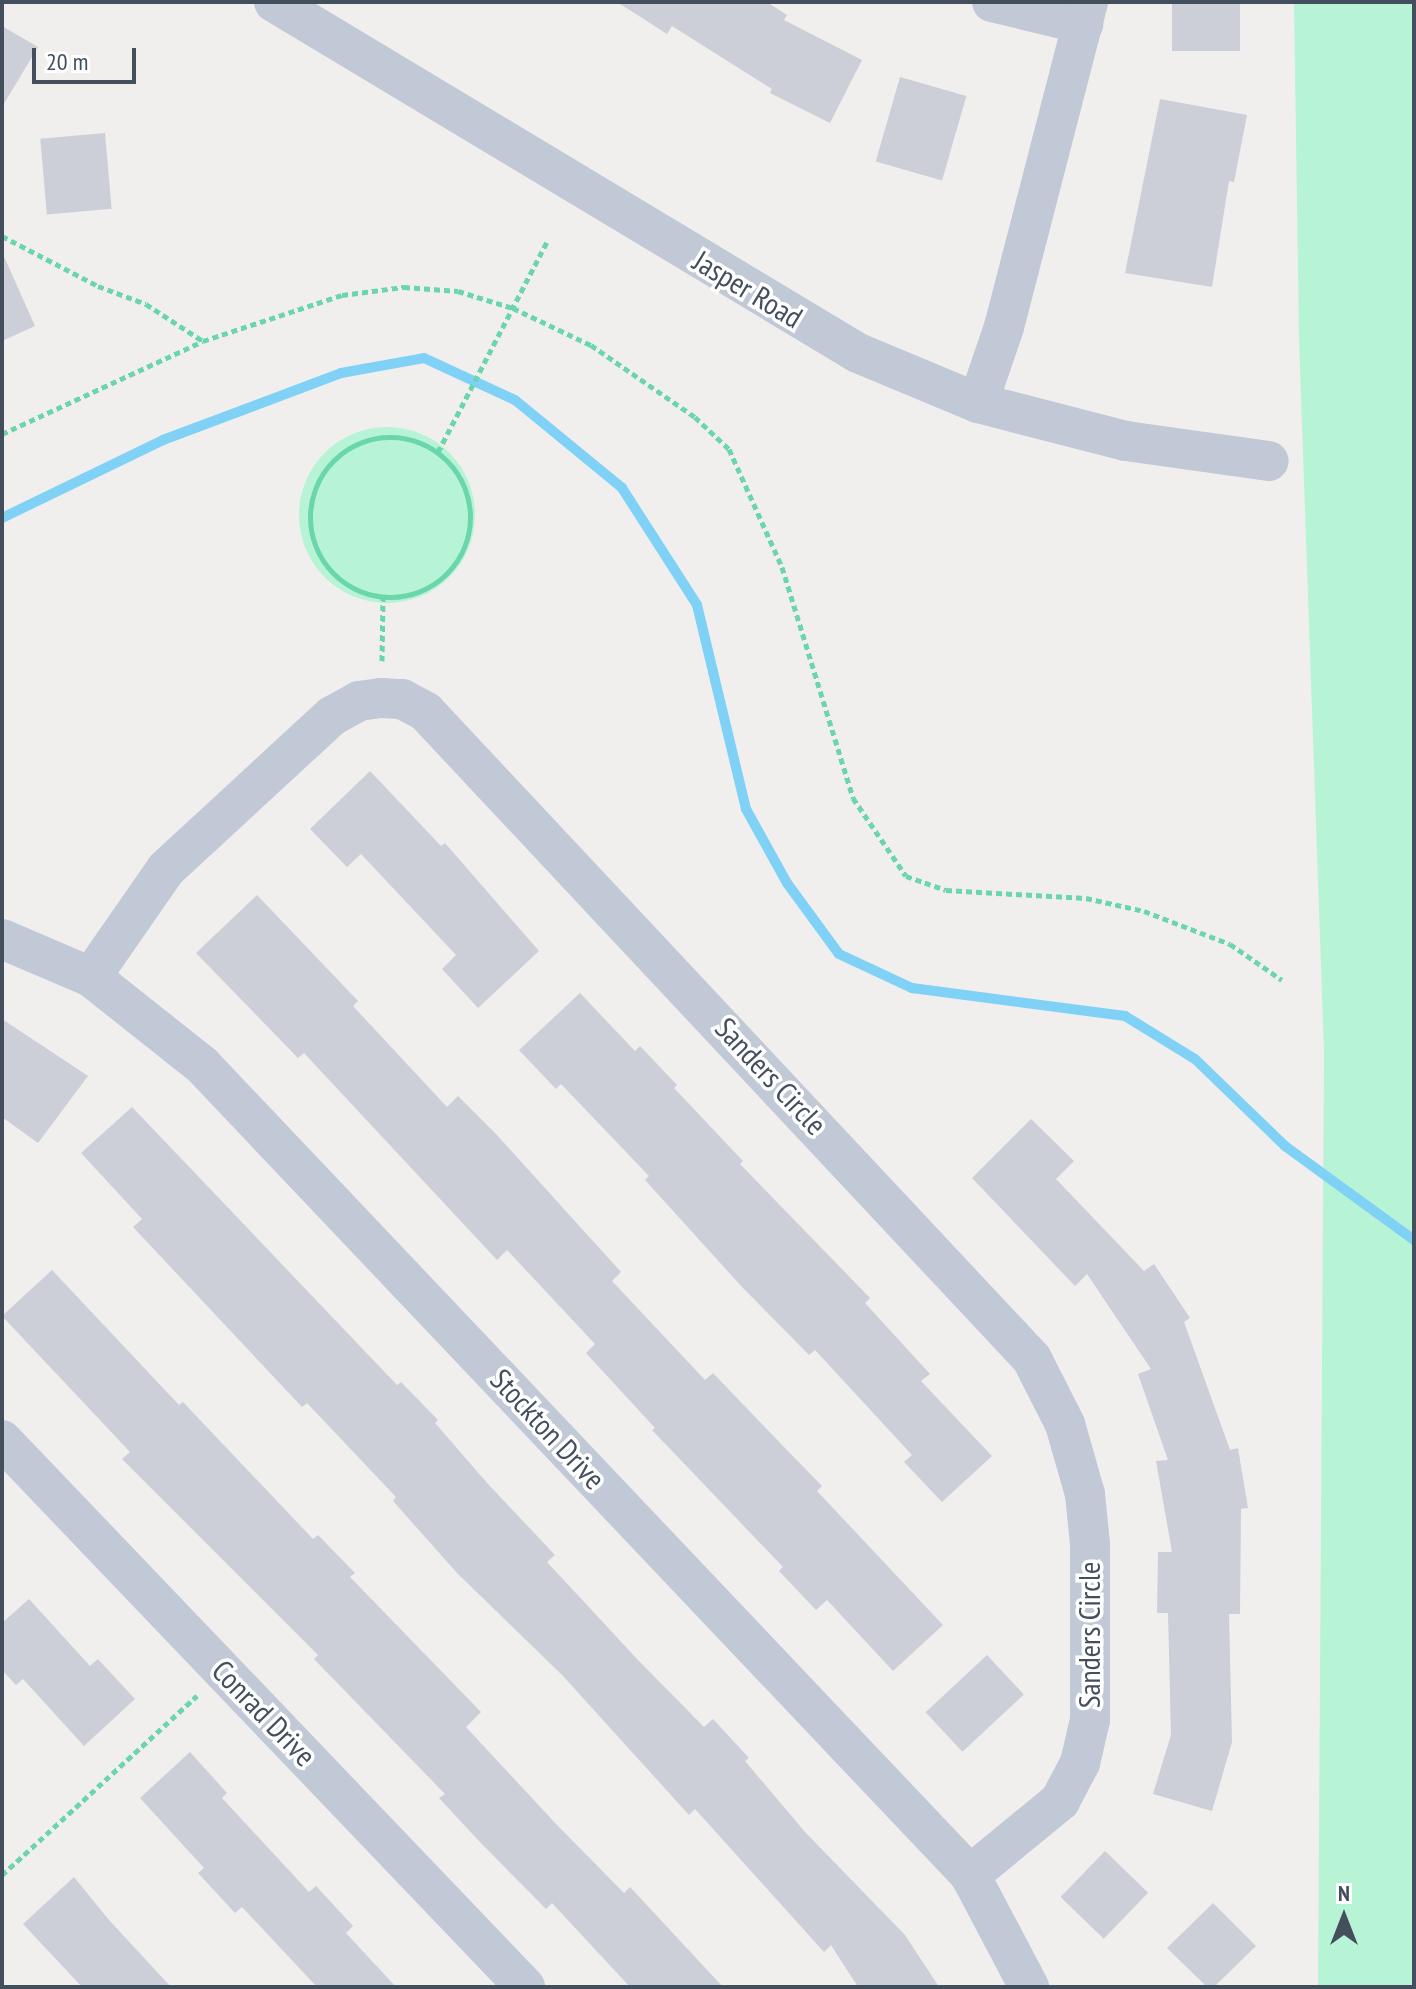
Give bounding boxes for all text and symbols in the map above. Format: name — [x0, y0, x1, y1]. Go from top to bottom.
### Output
scale bar — [36, 32, 140, 82]
text: 20 m — [46, 46, 88, 77]
street label: Jasper Road — [687, 243, 809, 335]
street label: Sanders Circle — [708, 1010, 834, 1142]
street label: Stockton Drive — [483, 1361, 613, 1497]
street label: Sanders Circle — [1071, 1562, 1107, 1708]
street label: Conrad Drive — [205, 1653, 323, 1773]
north arrow — [1304, 1877, 1384, 1957]
text: N — [1338, 1879, 1350, 1907]

